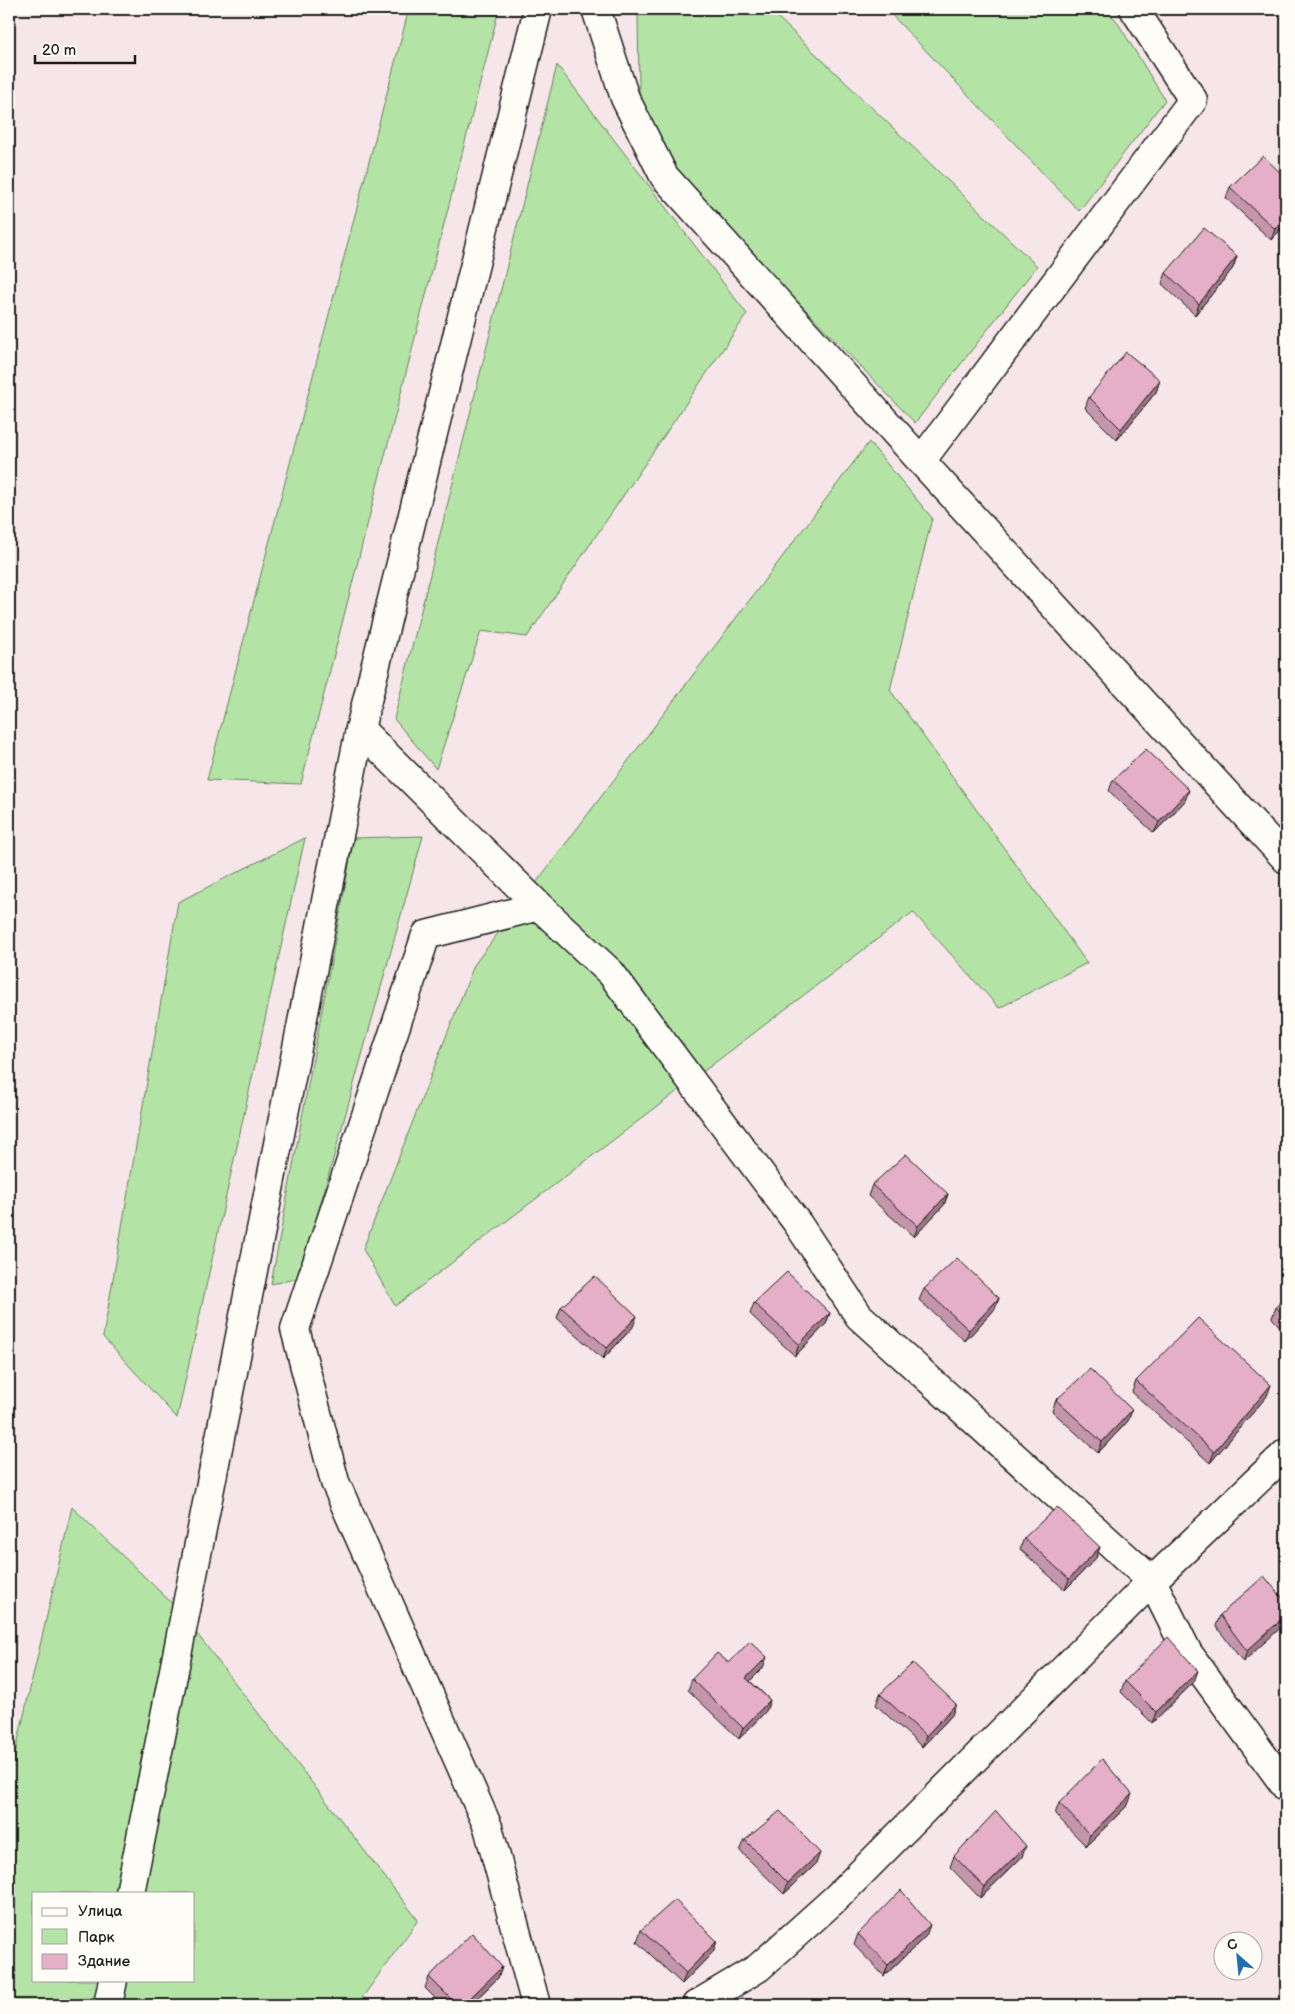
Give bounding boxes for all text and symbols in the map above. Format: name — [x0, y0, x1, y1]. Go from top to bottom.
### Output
scale bar — [35, 32, 135, 64]
text: 20 m — [42, 41, 76, 60]
legend — [32, 1892, 195, 1982]
text: Улица — [78, 1902, 123, 1921]
text: Парк — [78, 1928, 115, 1947]
north arrow — [1212, 1932, 1262, 1982]
text: С — [1224, 1935, 1241, 1955]
text: Здание — [78, 1952, 130, 1971]

